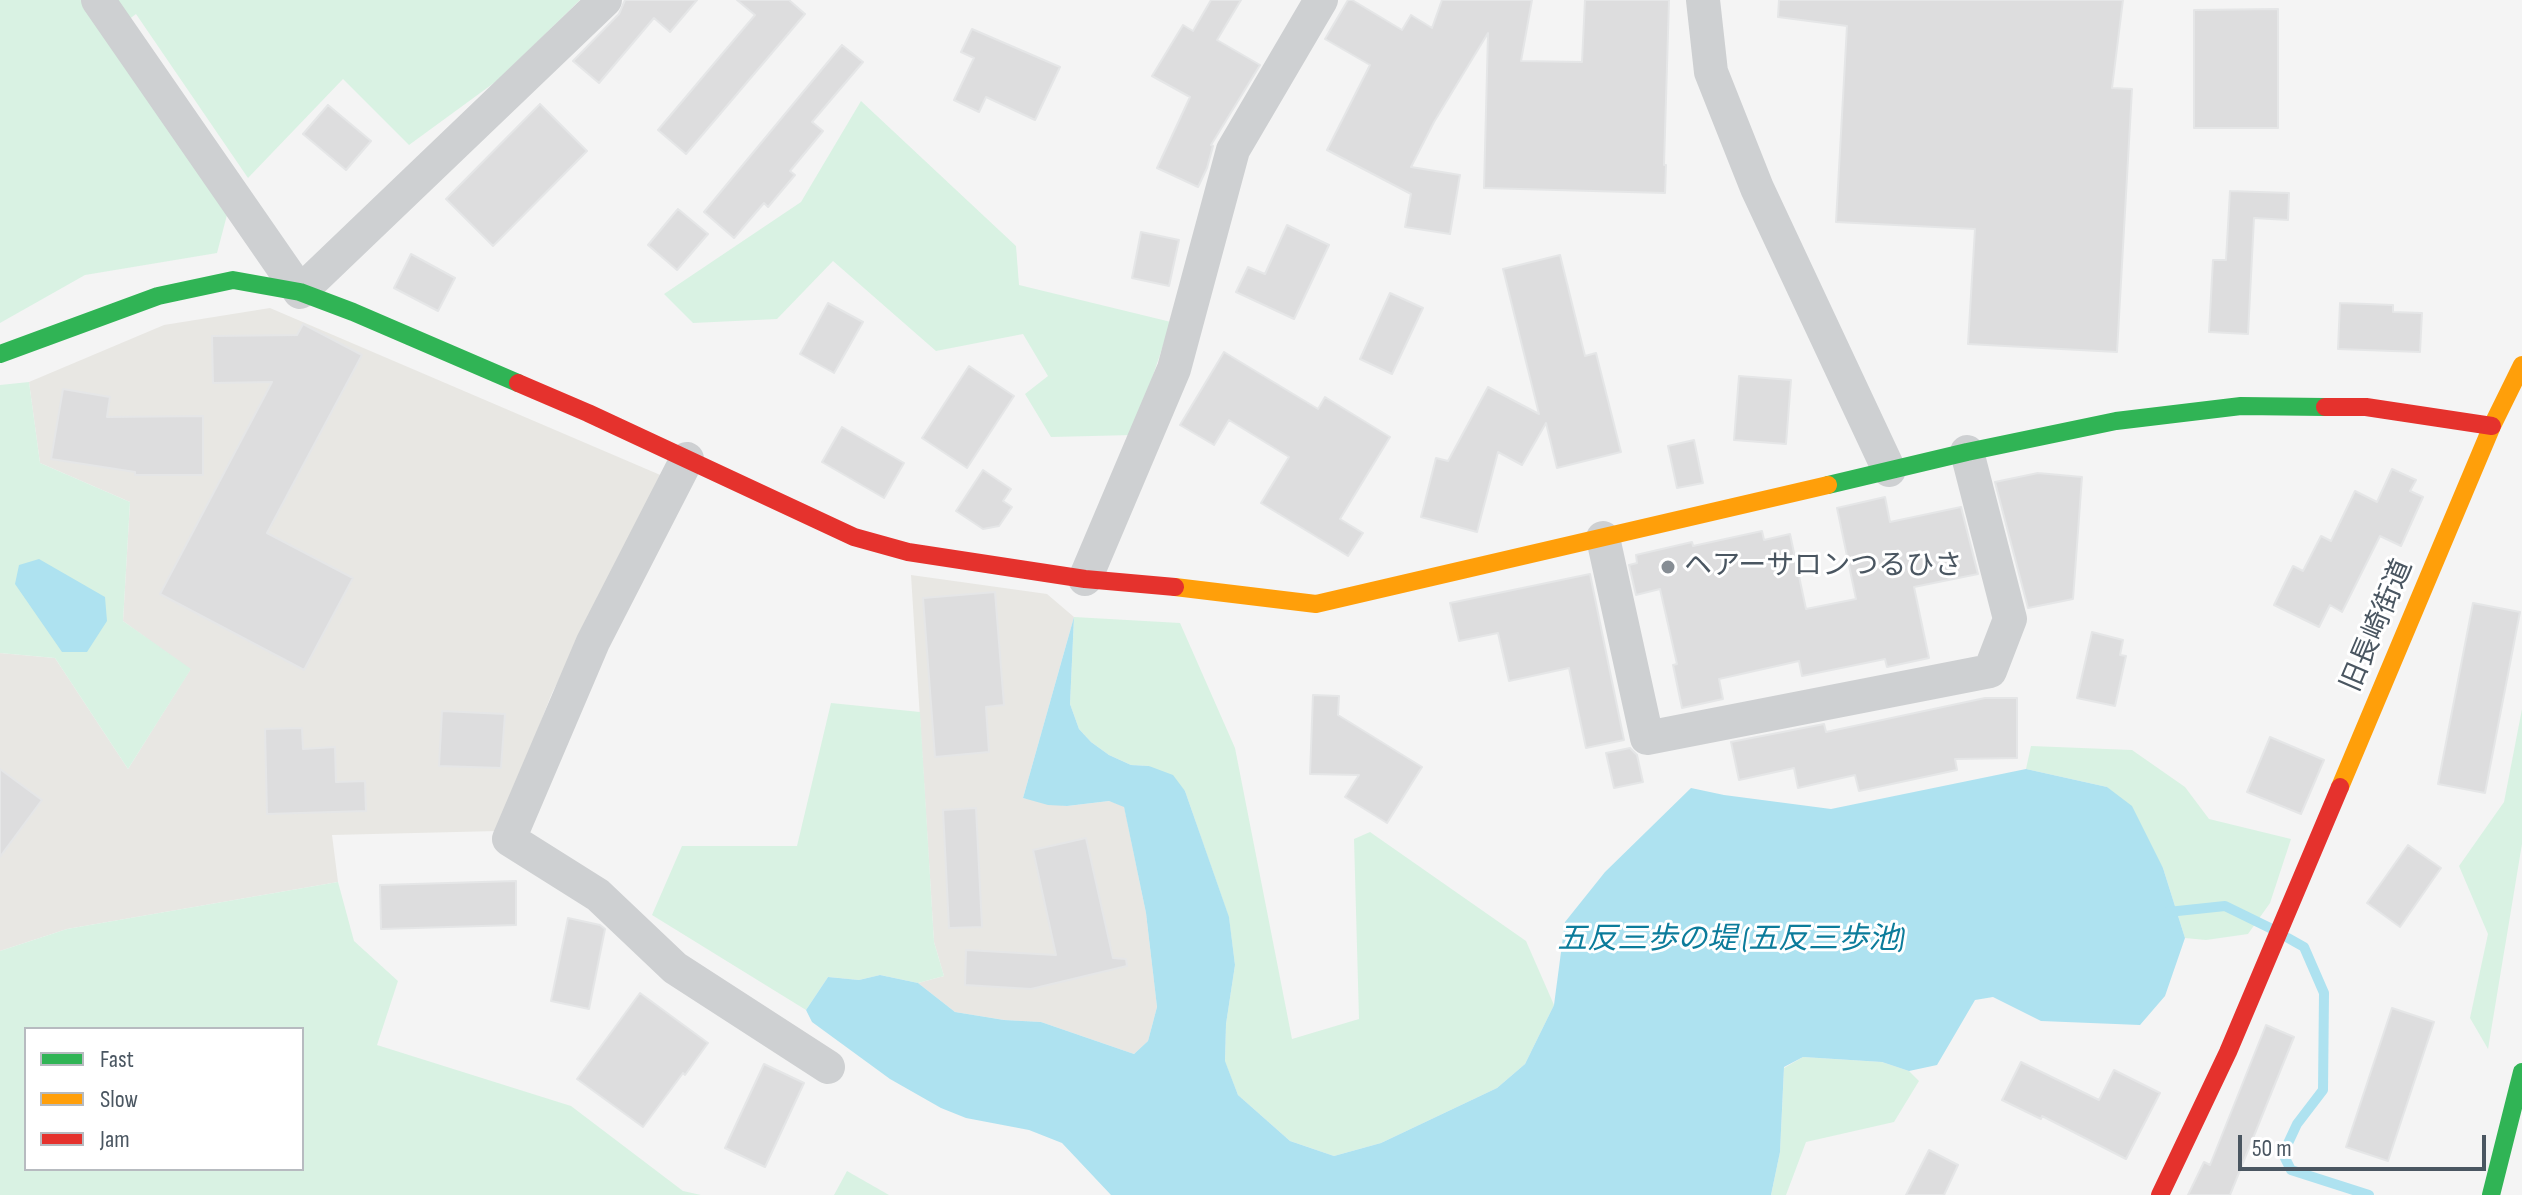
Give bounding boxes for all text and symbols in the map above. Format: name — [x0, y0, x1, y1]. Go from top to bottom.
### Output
place label: ヘアーサロンつるひさ — [1684, 550, 1962, 584]
street label: 旧長崎街道 — [2335, 555, 2421, 697]
marker: ヘアーサロンつるひさ — [1659, 558, 1677, 576]
water label: 五反三歩の堤 (五反三歩池) — [1557, 922, 1905, 958]
legend — [24, 1027, 304, 1171]
text: Fast — [100, 1045, 134, 1074]
text: Slow — [100, 1085, 138, 1114]
scale bar — [2242, 1119, 2490, 1169]
text: Jam — [100, 1125, 130, 1154]
text: 50 m — [2252, 1134, 2292, 1163]

